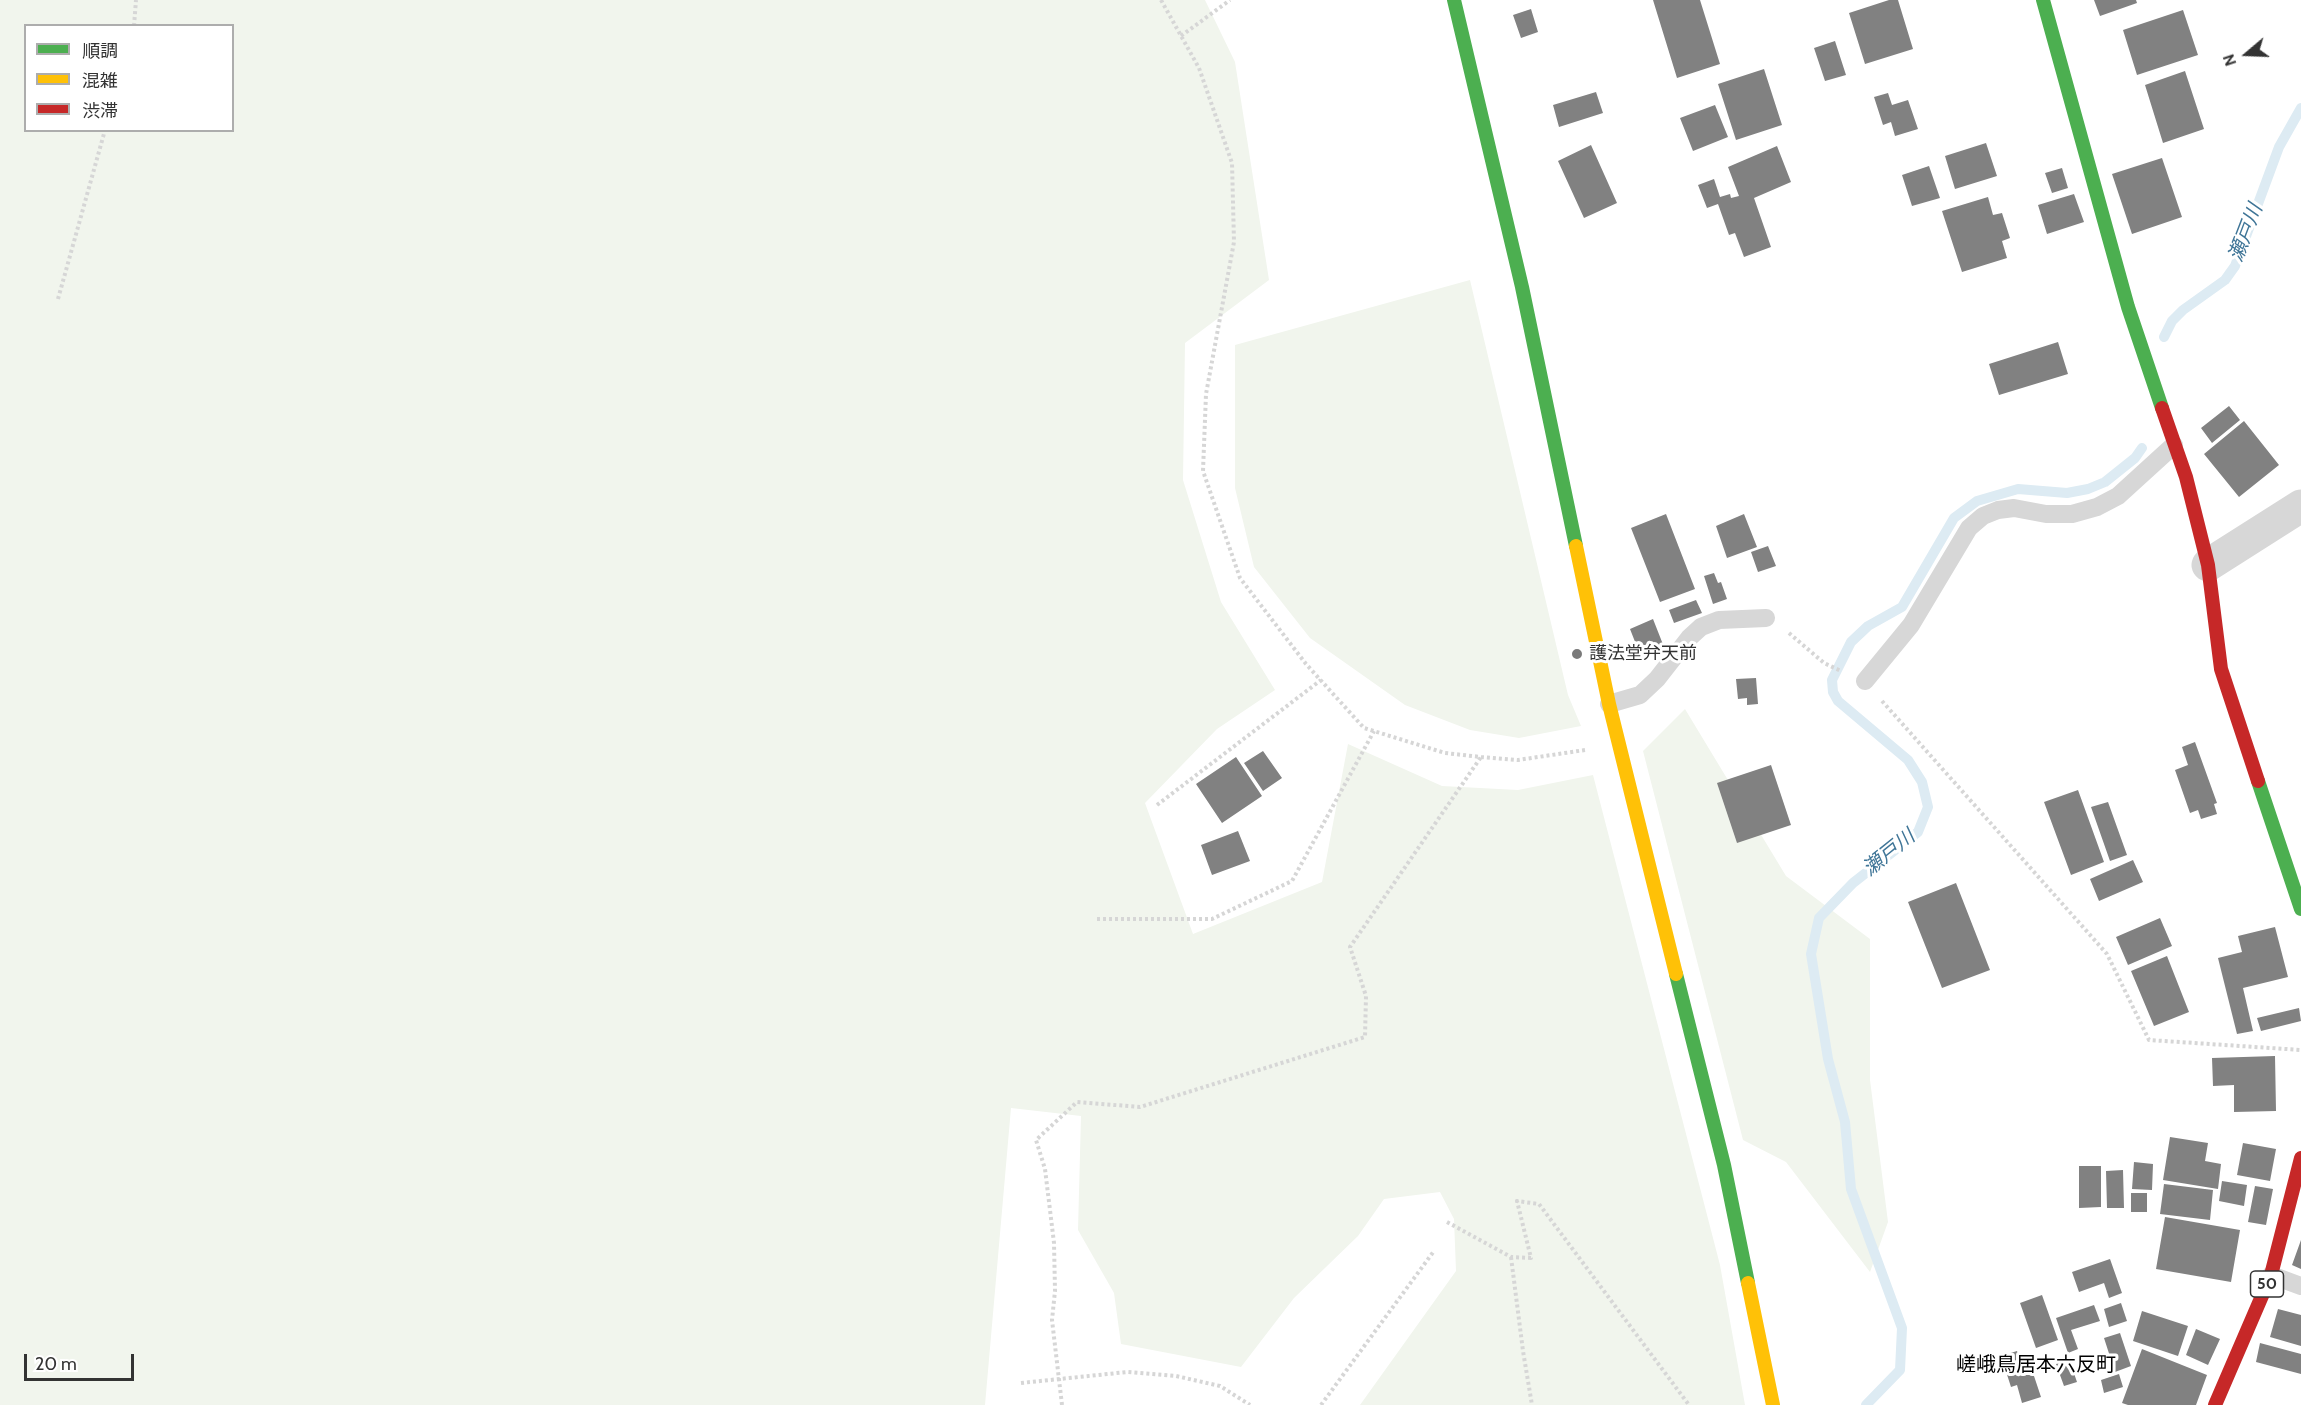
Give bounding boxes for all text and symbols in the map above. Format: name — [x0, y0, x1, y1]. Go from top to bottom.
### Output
legend — [24, 24, 234, 132]
north arrow — [2217, 24, 2277, 84]
text: 順調 — [82, 40, 118, 62]
text: N — [2219, 52, 2240, 68]
text: 混雑 — [82, 70, 118, 92]
text: 渋滞 — [82, 100, 118, 122]
water label: 瀬戸川 — [2224, 201, 2268, 265]
place label: 護法堂弁天前 — [1589, 643, 1697, 665]
marker: 護法堂弁天前 — [1570, 647, 1584, 661]
water label: 瀬戸川 — [1858, 825, 1920, 881]
road number: 50 — [2250, 1271, 2284, 1297]
scale bar — [27, 1342, 136, 1380]
text: 20 m — [35, 1353, 77, 1375]
district label: 嵯峨鳥居本六反町 — [1956, 1353, 2116, 1377]

